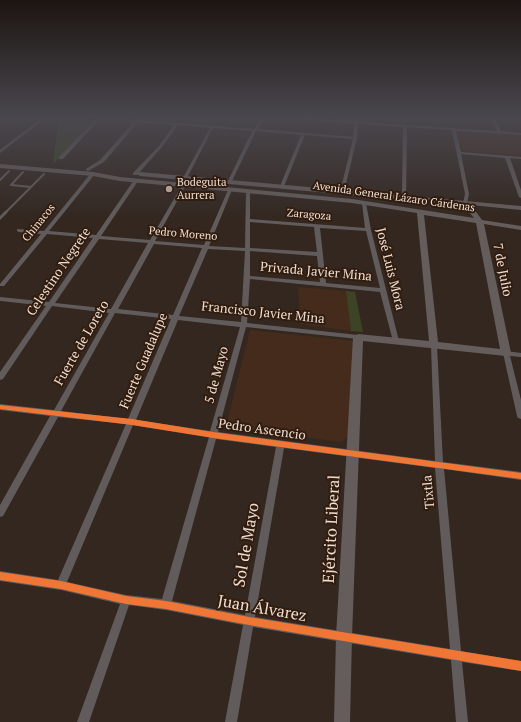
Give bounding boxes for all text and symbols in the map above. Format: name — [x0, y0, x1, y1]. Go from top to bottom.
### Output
place label: Bodeguita Aurrera — [177, 176, 227, 202]
street label: Avenida General Lázaro Cárdenas — [312, 179, 476, 215]
marker: Bodeguita Aurrera — [164, 184, 174, 194]
street label: Chinacos — [20, 201, 58, 245]
street label: Zaragoza — [286, 206, 332, 224]
street label: Pedro Moreno — [148, 224, 218, 244]
street label: Celestino Negrete — [24, 225, 94, 319]
street label: José Luis Mora — [372, 226, 408, 312]
street label: 7 de Julio — [489, 242, 515, 298]
street label: Privada Javier Mina — [259, 259, 373, 285]
street label: Fuerte de Loreto — [51, 298, 113, 388]
street label: Francisco Javier Mina — [201, 299, 325, 327]
street label: Fuerte Guadalupe — [117, 311, 171, 411]
street label: 5 de Mayo — [202, 345, 232, 405]
street label: Pedro Ascencio — [217, 416, 307, 444]
street label: Ejército Liberal — [320, 474, 344, 584]
street label: Tixtla — [420, 474, 438, 510]
street label: Sol de Mayo — [230, 501, 264, 589]
street label: Juan Álvarez — [216, 592, 308, 626]

